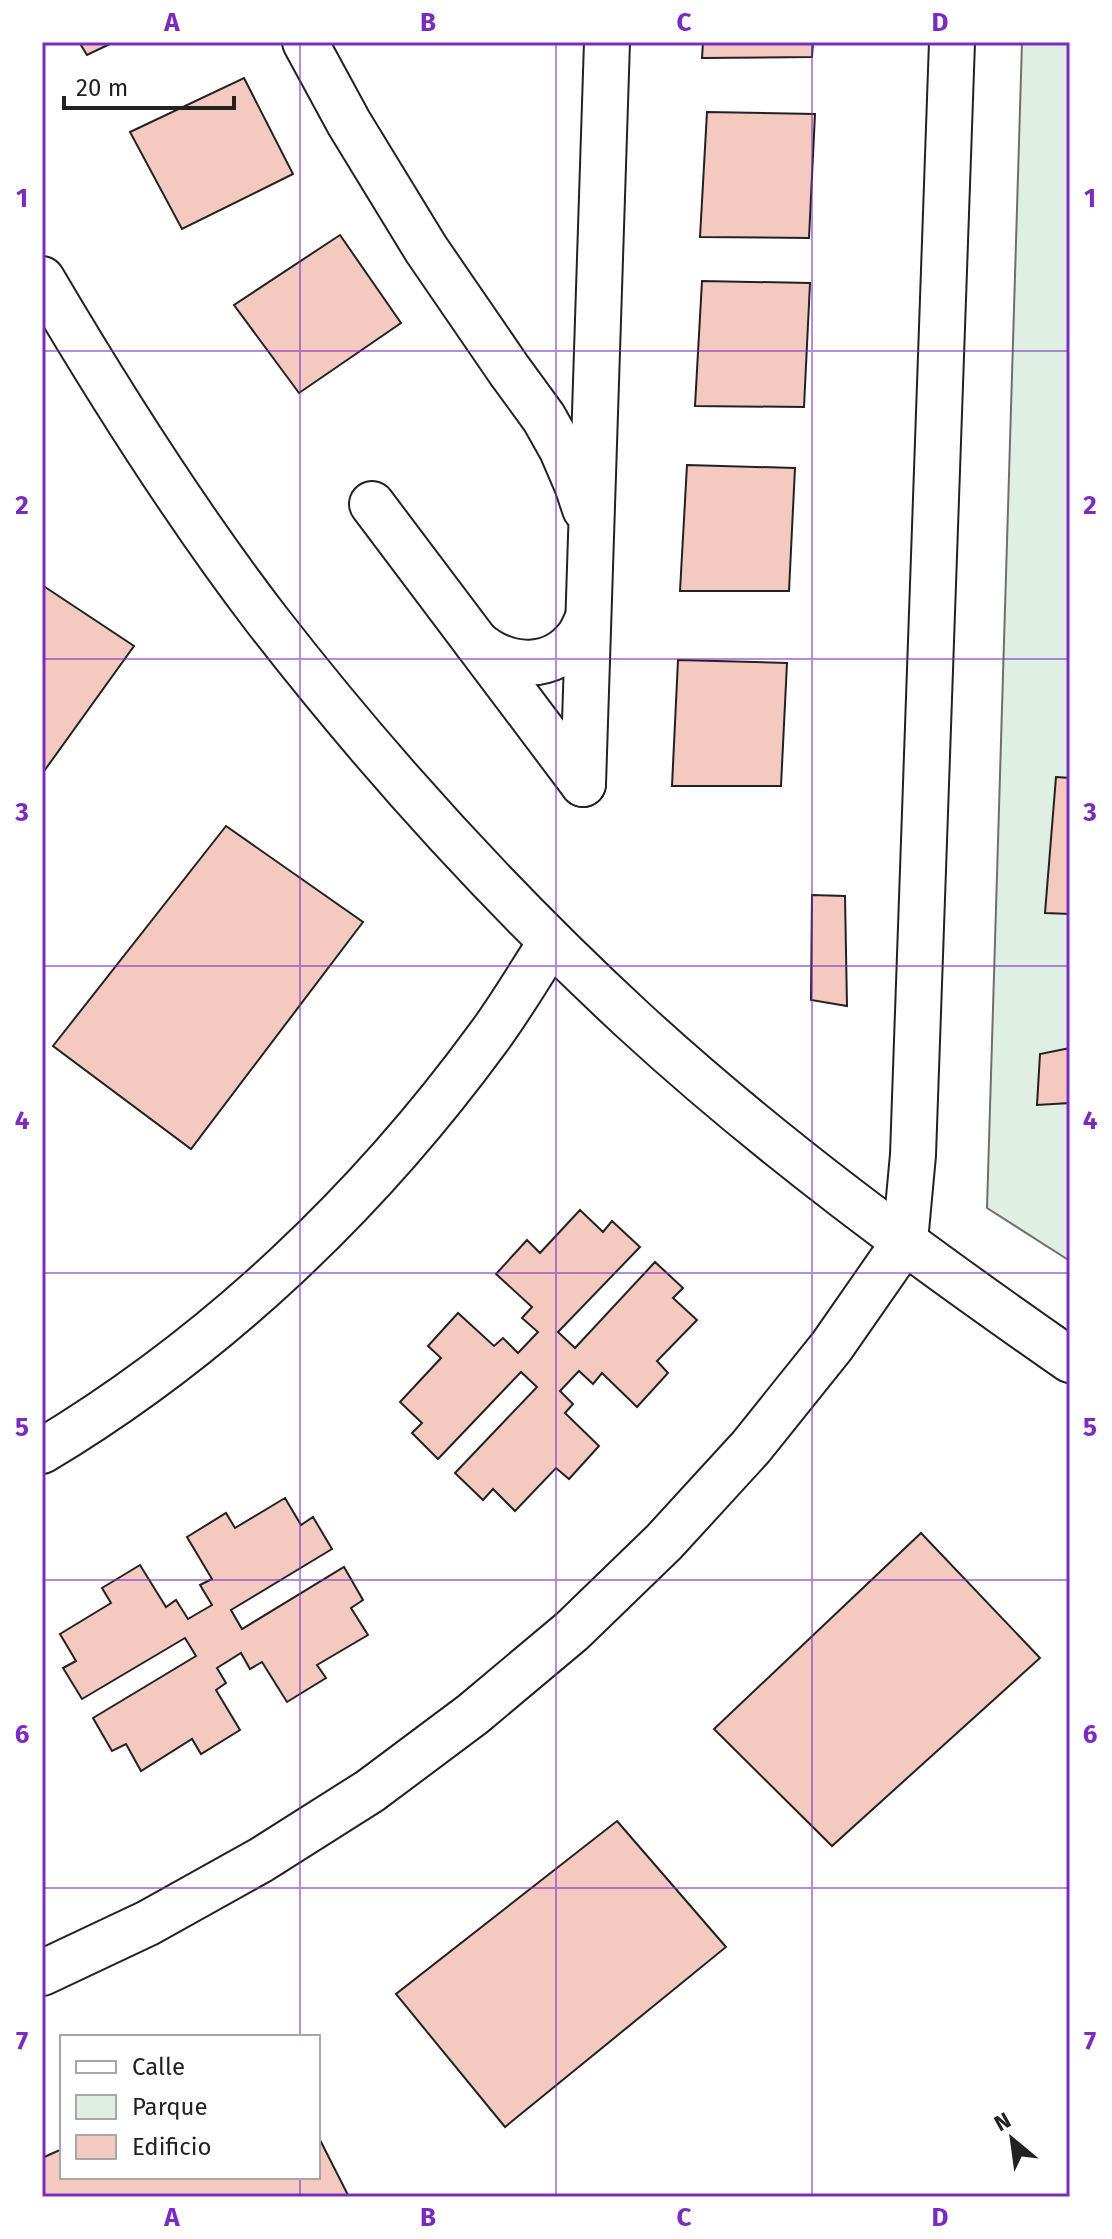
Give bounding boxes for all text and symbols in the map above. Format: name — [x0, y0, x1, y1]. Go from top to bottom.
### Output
text: A — [163, 7, 180, 38]
text: B — [420, 7, 436, 38]
text: C — [677, 7, 692, 38]
text: D — [932, 7, 949, 38]
scale bar — [64, 60, 234, 110]
text: 20 m — [76, 74, 128, 102]
text: 1 — [16, 183, 28, 214]
text: 1 — [1084, 183, 1096, 214]
text: 2 — [15, 490, 29, 521]
text: 2 — [1083, 490, 1097, 521]
text: 3 — [14, 797, 29, 828]
text: 3 — [1082, 797, 1097, 828]
text: 4 — [15, 1105, 30, 1136]
text: 4 — [1083, 1105, 1098, 1136]
text: 5 — [15, 1412, 29, 1443]
text: 5 — [1083, 1412, 1097, 1443]
text: 6 — [15, 1719, 30, 1750]
text: 6 — [1083, 1719, 1098, 1750]
text: 7 — [16, 2026, 28, 2057]
text: 7 — [1084, 2026, 1096, 2057]
legend — [60, 2035, 320, 2179]
text: Calle — [132, 2053, 185, 2081]
text: Parque — [132, 2093, 208, 2121]
north arrow — [972, 2099, 1052, 2179]
text: N — [990, 2107, 1015, 2137]
text: Edificio — [132, 2133, 212, 2161]
text: A — [163, 2202, 180, 2233]
text: B — [420, 2202, 436, 2233]
text: C — [677, 2202, 692, 2233]
text: D — [932, 2202, 949, 2233]

